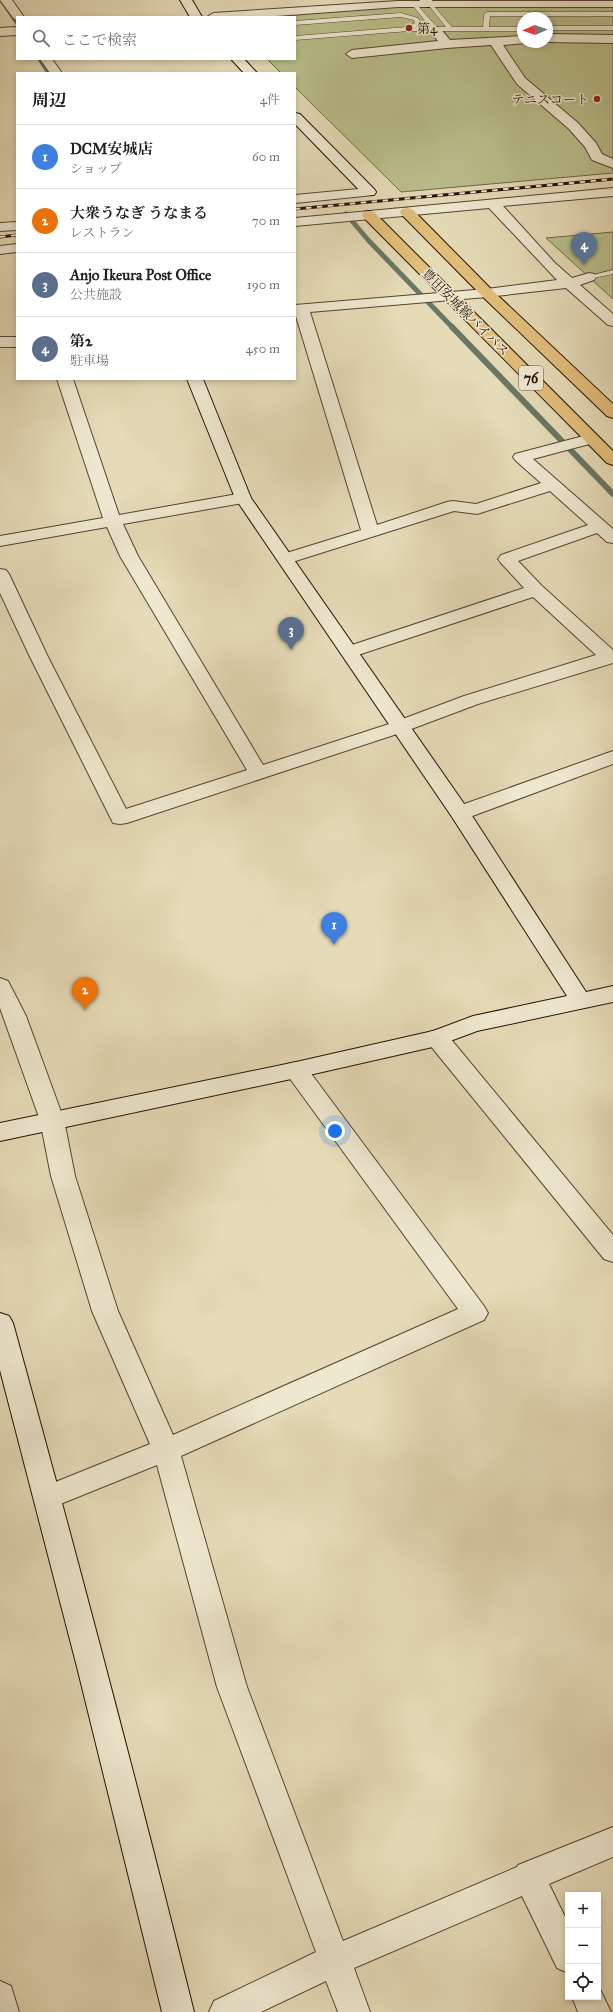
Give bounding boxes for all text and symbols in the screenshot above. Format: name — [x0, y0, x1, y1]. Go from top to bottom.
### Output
north arrow — [517, 12, 553, 48]
search box — [16, 16, 296, 60]
place label: 第4 — [417, 21, 438, 37]
marker: 第4 — [404, 23, 414, 33]
icon: search — [30, 27, 52, 49]
text: ここで検索 — [62, 31, 137, 49]
text: 周辺 — [32, 90, 66, 111]
text: 4件 — [260, 92, 280, 108]
place label: テニスコート — [512, 92, 589, 108]
marker: テニスコート — [592, 94, 602, 104]
text: DCM安城店 — [70, 140, 153, 158]
text: 1 — [42, 149, 48, 165]
text: 60 m — [252, 149, 280, 165]
text: ショップ — [70, 161, 122, 177]
text: 大衆うなぎ うなまる — [70, 204, 208, 222]
text: 2 — [42, 213, 48, 229]
text: 70 m — [252, 213, 280, 229]
text: レストラン — [70, 225, 135, 241]
pin: 4 — [571, 232, 597, 265]
text: Anjo Ikeura Post Office — [70, 266, 211, 284]
street label: 豊田安城線バイパス — [418, 266, 512, 360]
text: 3 — [42, 277, 48, 293]
text: 190 m — [247, 277, 280, 293]
text: 公共施設 — [70, 287, 122, 303]
text: 第2 — [70, 332, 92, 350]
text: 4 — [41, 341, 49, 357]
text: 450 m — [245, 341, 280, 357]
text: 駐車場 — [70, 353, 109, 369]
road number: 76 — [519, 366, 543, 390]
pin: 3 — [278, 617, 304, 650]
pin: 1 — [321, 912, 347, 945]
pin: 2 — [72, 977, 98, 1010]
your location — [325, 1121, 345, 1141]
map controls — [565, 1892, 601, 2000]
button: + — [565, 1892, 601, 1928]
button: − — [565, 1928, 601, 1964]
button: locate — [565, 1964, 601, 2000]

